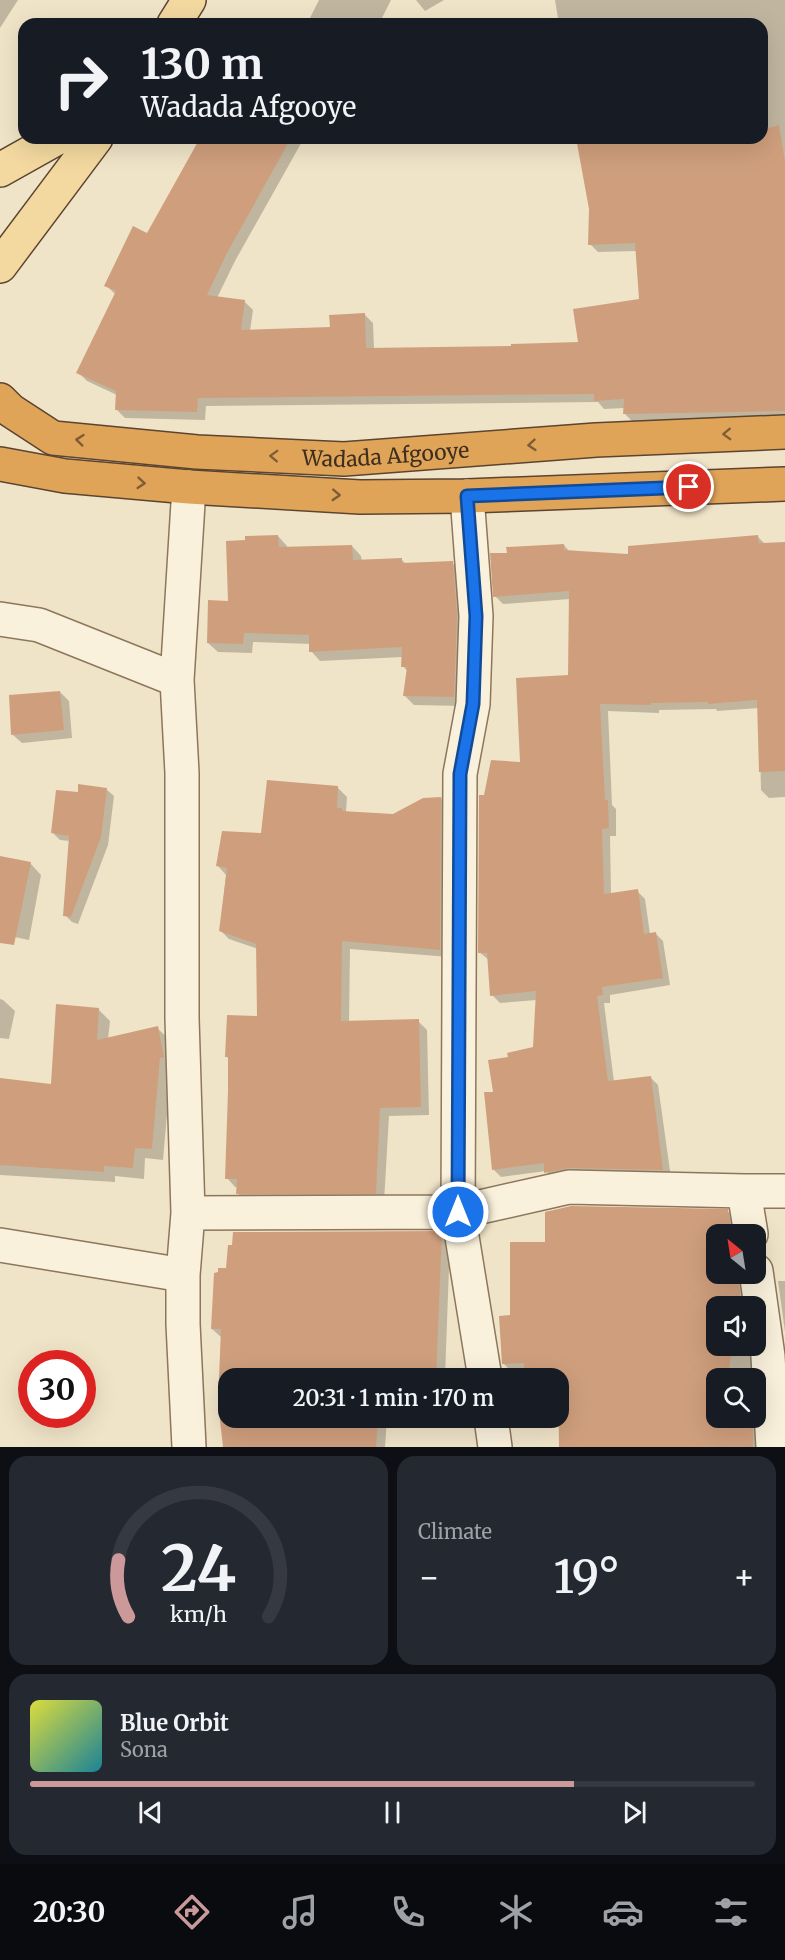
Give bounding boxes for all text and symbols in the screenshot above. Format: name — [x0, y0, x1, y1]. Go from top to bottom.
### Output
text: 130 m — [141, 38, 263, 90]
icon: right — [42, 42, 120, 120]
text: Wadada Afgooye — [141, 90, 356, 124]
one-way arrow — [722, 428, 731, 441]
one-way arrow — [76, 434, 85, 447]
street label: Wadada Afgooye — [300, 436, 470, 473]
one-way arrow — [527, 438, 536, 451]
one-way arrow — [270, 449, 279, 462]
pin — [663, 461, 714, 512]
icon: arrive — [672, 470, 705, 503]
one-way arrow — [137, 476, 146, 489]
one-way arrow — [331, 489, 340, 502]
position arrow — [426, 1180, 490, 1244]
north arrow — [706, 1224, 766, 1284]
map controls — [706, 1224, 766, 1428]
button: sound — [706, 1296, 766, 1356]
speed limit sign: 30 — [18, 1350, 96, 1428]
button: search — [706, 1368, 766, 1428]
text: 20:31 · 1 min · 170 m — [293, 1384, 494, 1412]
text: Climate — [418, 1519, 492, 1544]
text: 24 — [161, 1530, 236, 1608]
text: 19° — [553, 1549, 620, 1605]
text: − — [418, 1557, 440, 1598]
text: + — [733, 1557, 755, 1598]
text: km/h — [170, 1602, 227, 1629]
text: Blue Orbit — [120, 1709, 229, 1737]
text: Sona — [120, 1737, 168, 1762]
icon: previous — [134, 1796, 167, 1829]
icon: pause — [376, 1796, 409, 1829]
icon: next — [618, 1796, 651, 1829]
icon: directions — [171, 1891, 213, 1933]
icon: music — [279, 1891, 321, 1933]
icon: phone — [387, 1891, 429, 1933]
icon: climate — [495, 1891, 537, 1933]
icon: car — [602, 1891, 644, 1933]
icon: filters — [710, 1891, 752, 1933]
text: 20:30 — [33, 1895, 105, 1929]

